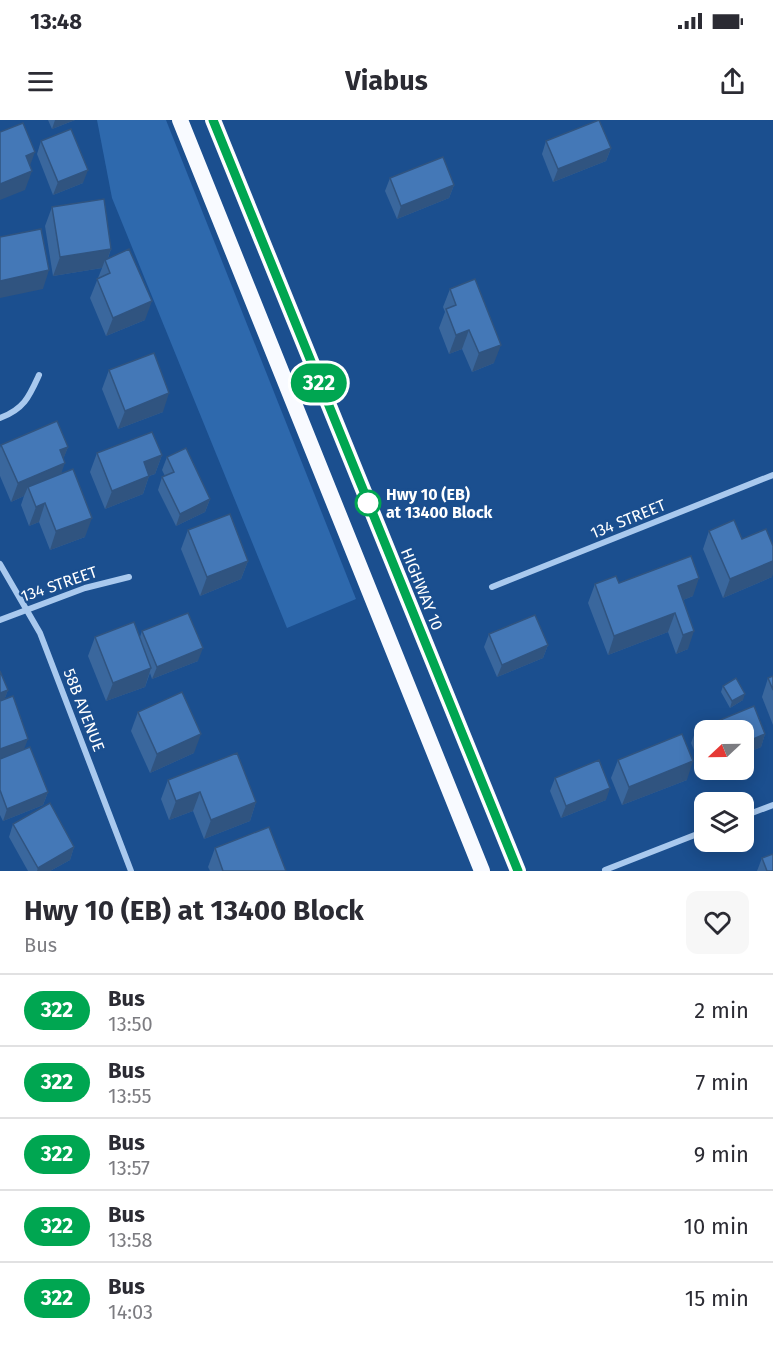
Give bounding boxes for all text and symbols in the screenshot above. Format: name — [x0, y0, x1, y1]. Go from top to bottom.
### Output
text: 13:48 — [30, 8, 82, 35]
icon: menu — [24, 65, 57, 98]
text: Viabus — [345, 65, 428, 97]
icon: share — [716, 65, 749, 98]
line badge: 322 — [284, 364, 354, 402]
text: 322 — [303, 370, 335, 396]
place label: Hwy 10 (EB) at 13400 Block — [386, 485, 493, 522]
marker: Hwy 10 (EB) at 13400 Block — [355, 490, 381, 516]
street label: 134 STREET — [588, 495, 669, 543]
street label: HIGHWAY 10 — [397, 545, 447, 633]
street label: 134 STREET — [18, 562, 100, 606]
street label: 58B AVENUE — [59, 666, 109, 754]
north arrow — [694, 720, 754, 780]
map controls — [694, 720, 754, 852]
button: layers — [694, 792, 754, 852]
button: heart — [686, 891, 749, 954]
text: Hwy 10 (EB) at 13400 Block — [24, 894, 364, 927]
text: Bus — [24, 933, 57, 957]
text: Bus — [108, 985, 145, 1012]
text: 322 — [41, 997, 73, 1023]
text: 2 min — [694, 997, 749, 1024]
text: 13:50 — [108, 1012, 153, 1036]
text: Bus — [108, 1057, 145, 1084]
text: 322 — [41, 1069, 73, 1095]
text: 7 min — [695, 1069, 749, 1096]
text: 13:55 — [108, 1084, 151, 1108]
text: Bus — [108, 1129, 145, 1156]
text: 322 — [41, 1141, 73, 1167]
text: 9 min — [694, 1141, 749, 1168]
text: 13:57 — [108, 1156, 150, 1180]
text: Bus — [108, 1201, 145, 1228]
text: 322 — [41, 1213, 73, 1239]
text: 10 min — [683, 1213, 749, 1240]
text: 13:58 — [108, 1228, 153, 1252]
text: Bus — [108, 1273, 145, 1300]
text: 322 — [41, 1285, 73, 1311]
text: 15 min — [685, 1285, 749, 1312]
text: 14:03 — [108, 1300, 153, 1324]

